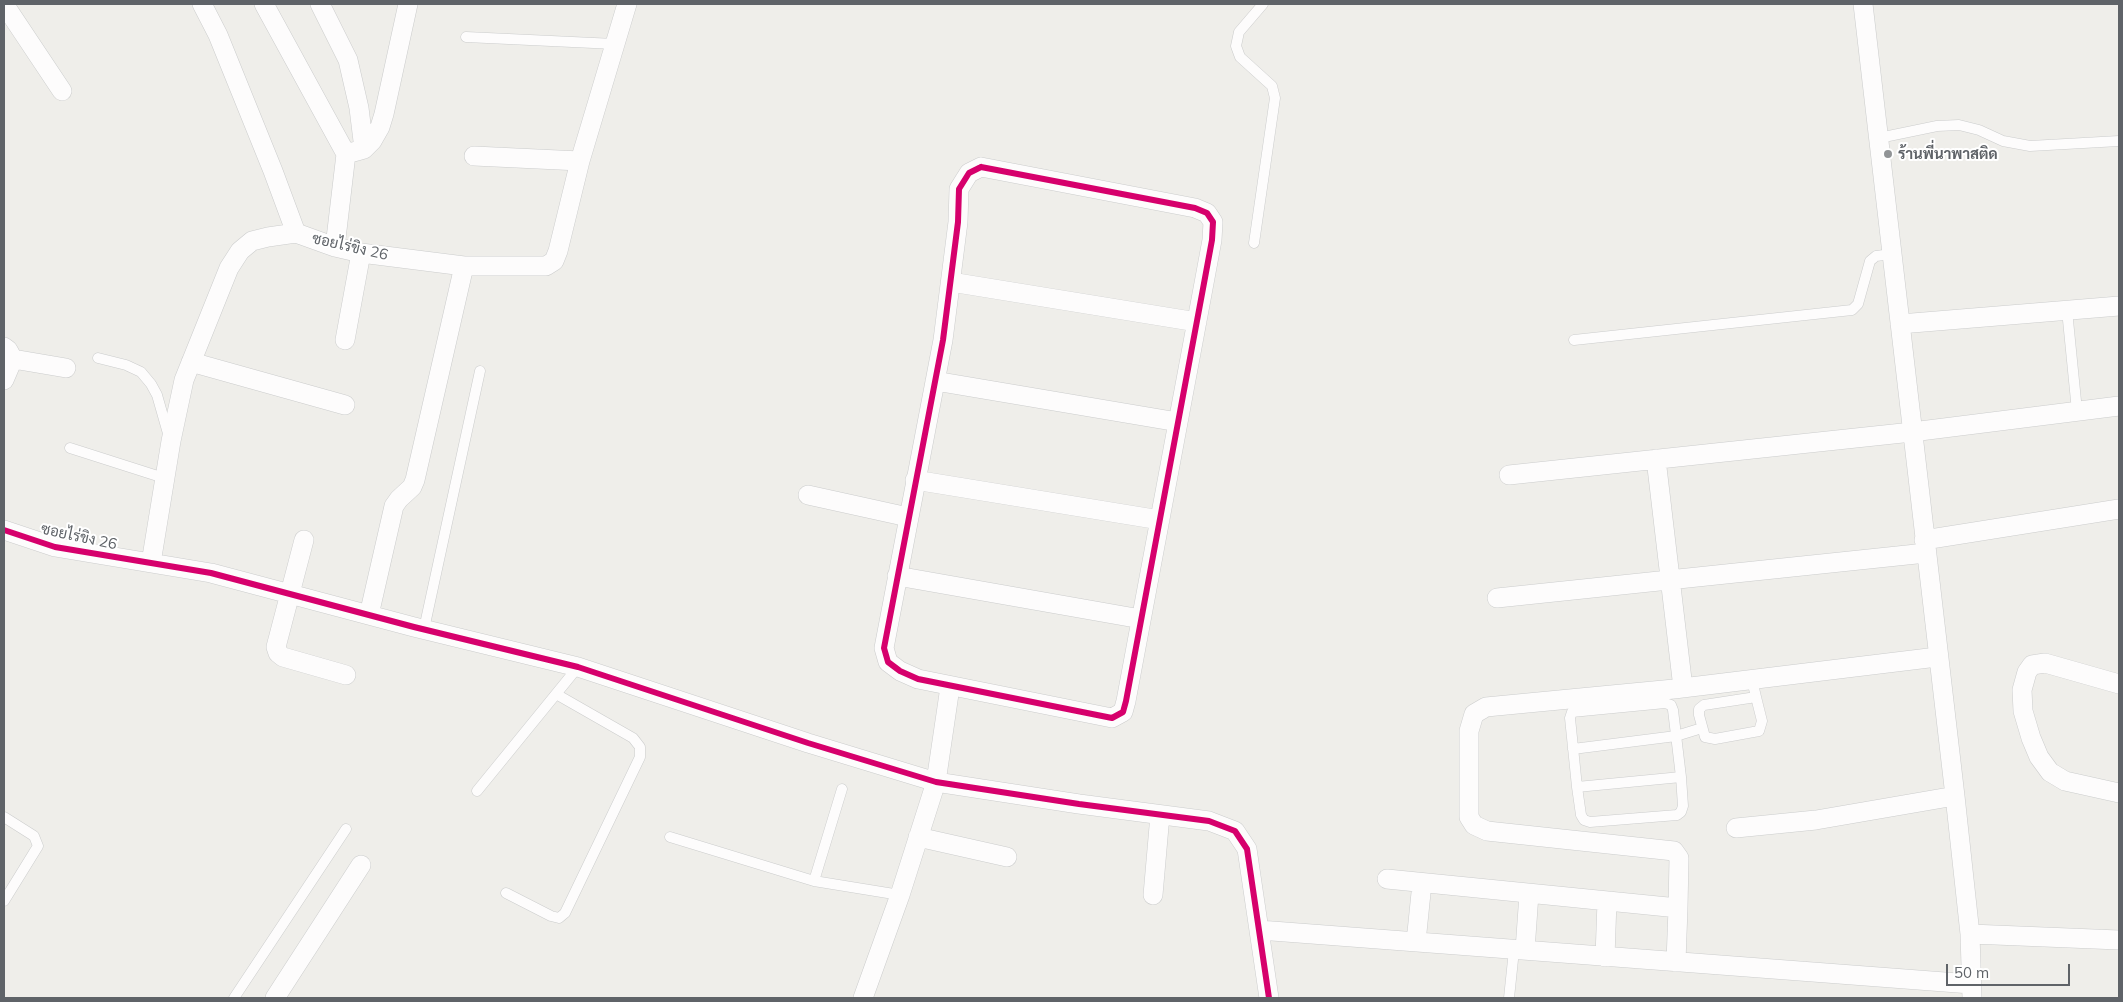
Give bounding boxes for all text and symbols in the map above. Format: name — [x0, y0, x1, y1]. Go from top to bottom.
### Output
place label: ร้านพี่นาพาสติด — [1898, 145, 1998, 163]
marker: ร้านพี่นาพาสติด — [1882, 148, 1894, 160]
street label: ซอยไร่ขิง 26 — [310, 230, 390, 264]
street label: ซอยไร่ขิง 26 — [39, 520, 119, 554]
scale bar — [1948, 954, 2072, 986]
text: 50 m — [1954, 963, 1989, 982]

